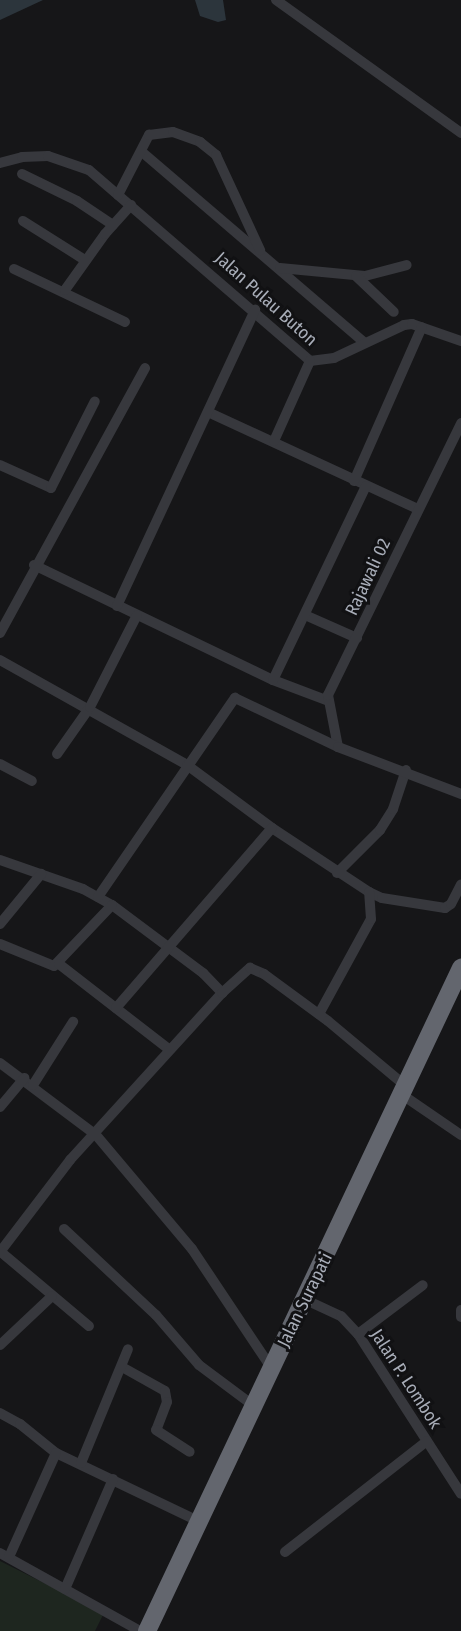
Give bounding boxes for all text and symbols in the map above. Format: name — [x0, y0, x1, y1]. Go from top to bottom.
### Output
street label: Jalan Pulau Buton — [210, 247, 322, 351]
street label: Rajawali 02 — [341, 535, 395, 619]
street label: Jalan Surapati — [273, 1249, 337, 1351]
street label: Jalan P. Lombok — [366, 1325, 446, 1433]

